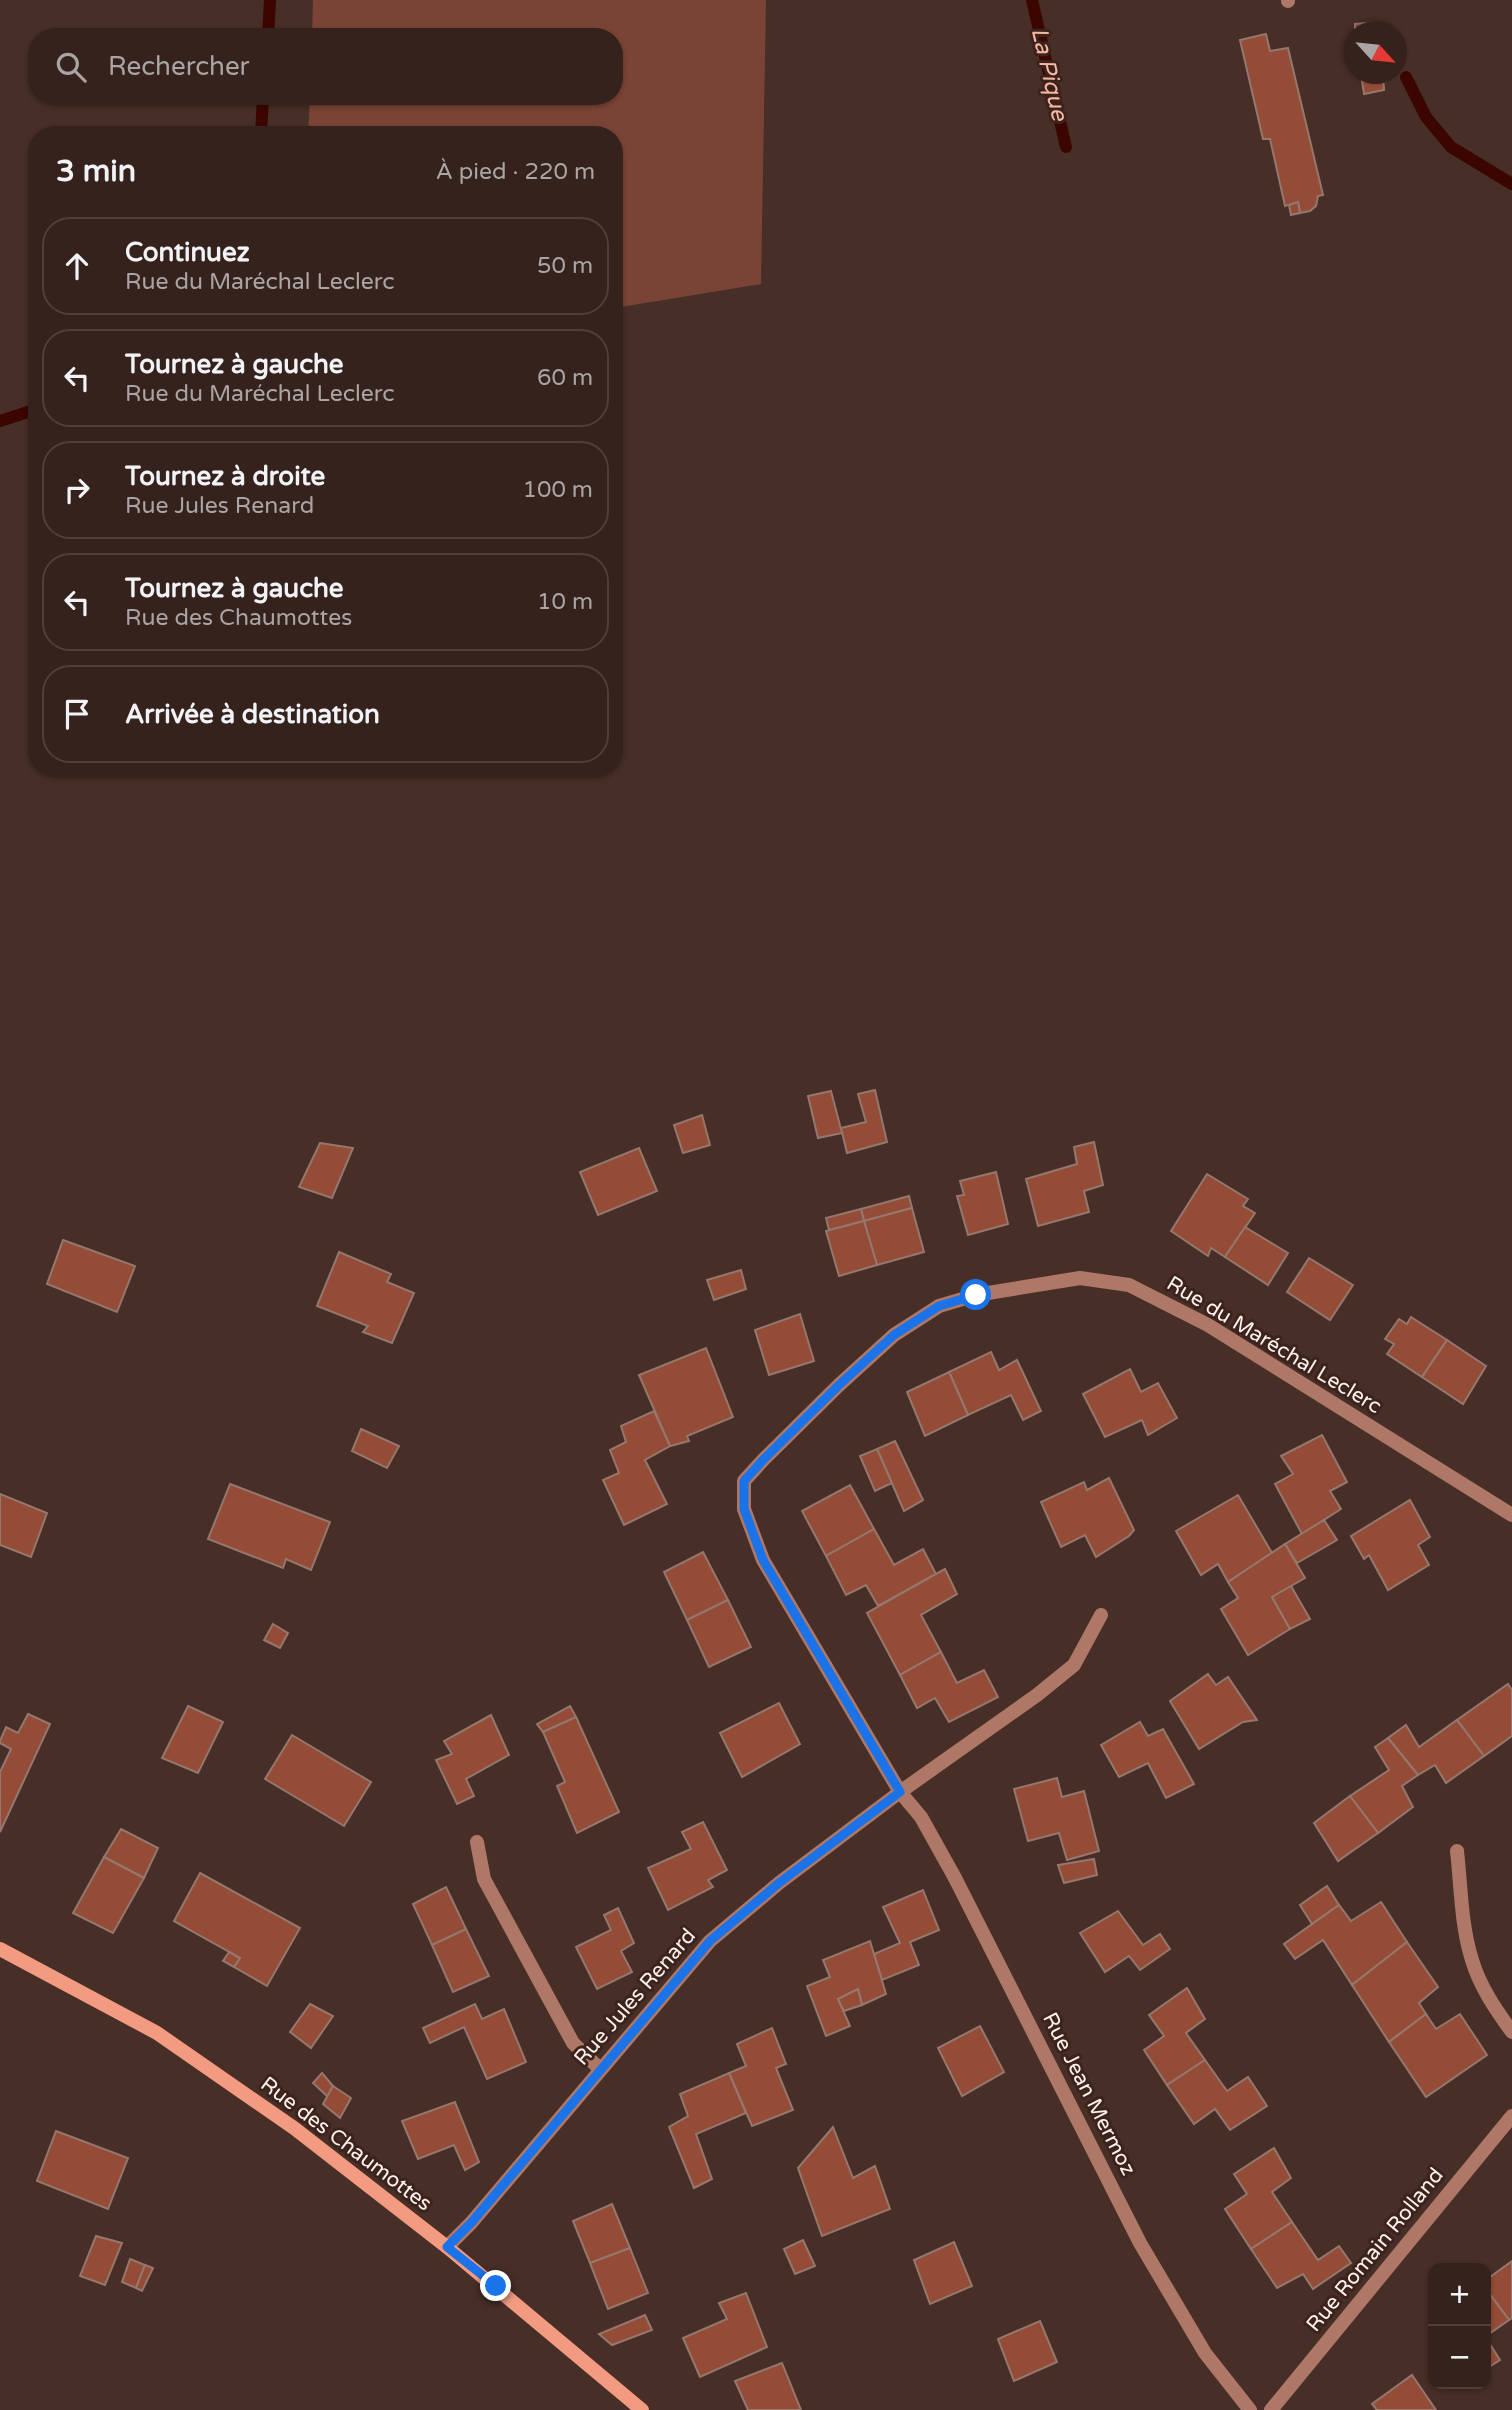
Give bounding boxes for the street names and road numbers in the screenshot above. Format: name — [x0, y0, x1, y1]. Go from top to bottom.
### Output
street label: Rue du Maréchal Leclerc — [1162, 1271, 1386, 1419]
street label: Rue Jules Renard — [569, 1924, 701, 2070]
street label: Rue Jean Mermoz — [1037, 2008, 1141, 2180]
street label: Rue des Chaumottes — [256, 2072, 436, 2216]
street label: Rue Romain Rolland — [1301, 2163, 1449, 2337]

